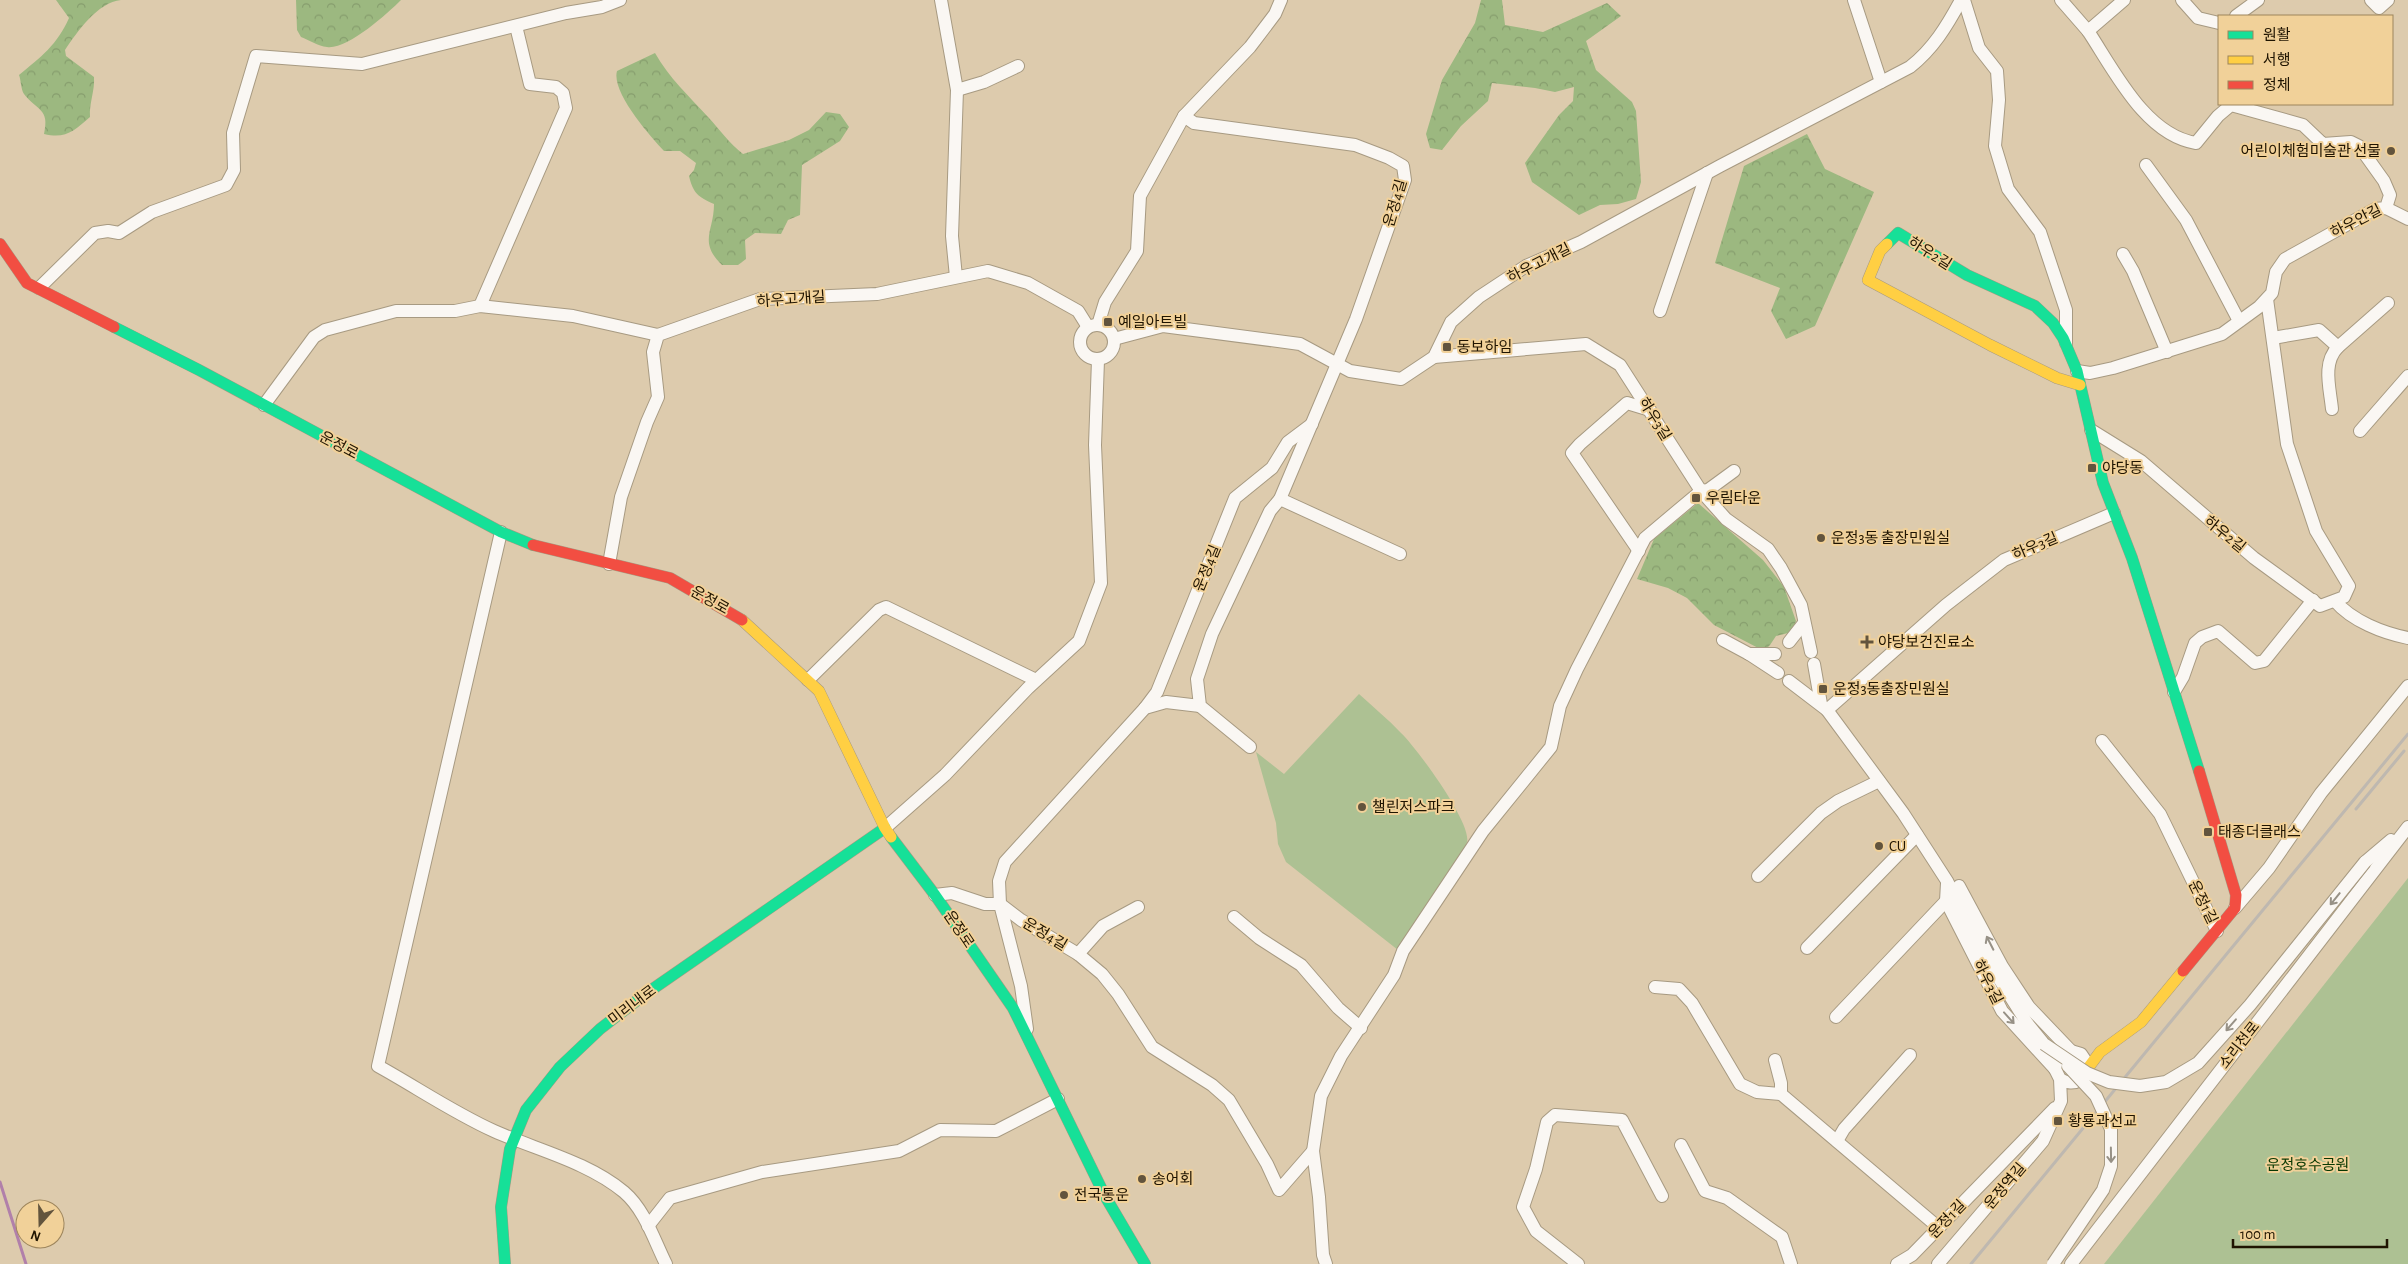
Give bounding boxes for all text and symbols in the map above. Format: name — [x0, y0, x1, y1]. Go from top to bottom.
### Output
legend — [2218, 15, 2393, 105]
text: 원활 — [2263, 27, 2291, 43]
text: 서행 — [2263, 52, 2291, 68]
text: 정체 — [2263, 77, 2291, 93]
place label: 어린이체험미술관 선물 — [2241, 143, 2381, 159]
marker: 어린이체험미술관 선물 — [2385, 145, 2397, 157]
street label: 운정4길 — [1381, 177, 1409, 229]
street label: 하우안길 — [2328, 201, 2384, 241]
street label: 하우2길 — [1905, 233, 1955, 273]
street label: 하우고개길 — [1505, 240, 1573, 286]
street label: 하우고개길 — [756, 289, 826, 309]
place label: 예일아트빌 — [1118, 314, 1187, 330]
marker: 예일아트빌 — [1102, 316, 1114, 328]
place label: 동보하임 — [1457, 339, 1512, 355]
marker: 동보하임 — [1441, 341, 1453, 353]
street label: 하우3길 — [1636, 395, 1674, 443]
street label: 운정로 — [317, 428, 361, 462]
place label: 야당동 — [2102, 460, 2143, 476]
marker: 야당동 — [2086, 462, 2098, 474]
place label: 우림타운 — [1706, 490, 1761, 506]
marker: 우림타운 — [1690, 492, 1702, 504]
street label: 하우2길 — [2201, 513, 2249, 555]
street label: 하우3길 — [2010, 529, 2060, 563]
place label: 운정3동 출장민원실 — [1831, 530, 1950, 546]
marker: 운정3동 출장민원실 — [1815, 532, 1827, 544]
street label: 운정4길 — [1190, 542, 1224, 594]
street label: 운정로 — [688, 583, 732, 617]
place label: 야당보건진료소 — [1878, 634, 1975, 650]
marker: 야당보건진료소 — [1860, 635, 1874, 649]
place label: 운정3동출장민원실 — [1833, 681, 1950, 697]
marker: 운정3동출장민원실 — [1817, 683, 1829, 695]
place label: 챌린저스파크 — [1372, 798, 1455, 815]
marker: 챌린저스파크 — [1356, 801, 1368, 813]
place label: 태종더클래스 — [2218, 824, 2301, 840]
marker: 태종더클래스 — [2202, 826, 2214, 838]
place label: CU — [1889, 839, 1906, 854]
marker: CU — [1873, 840, 1885, 852]
street label: 운정1길 — [2186, 878, 2220, 926]
one-way arrow — [2329, 893, 2340, 906]
street label: 운정로 — [941, 907, 977, 951]
street label: 운정4길 — [1020, 915, 1070, 953]
one-way arrow — [1985, 936, 1994, 951]
street label: 하우3길 — [1970, 957, 2006, 1007]
street label: 미리내로 — [605, 982, 659, 1028]
one-way arrow — [2003, 1012, 2015, 1025]
street label: 소리천로 — [2215, 1018, 2262, 1072]
one-way arrow — [2226, 1018, 2237, 1031]
place label: 황룡과선교 — [2068, 1113, 2137, 1129]
marker: 황룡과선교 — [2052, 1115, 2064, 1127]
one-way arrow — [2106, 1147, 2116, 1163]
park label: 운정호수공원 — [2267, 1157, 2349, 1173]
street label: 운정역길 — [1981, 1160, 2029, 1212]
place label: 송어회 — [1152, 1171, 1193, 1187]
marker: 송어회 — [1136, 1173, 1148, 1185]
place label: 전국통운 — [1074, 1187, 1129, 1203]
marker: 전국통운 — [1058, 1189, 1070, 1201]
street label: 운정1길 — [1925, 1197, 1969, 1241]
north arrow — [15, 1199, 65, 1249]
scale bar — [2233, 1216, 2387, 1248]
text: N — [29, 1227, 43, 1244]
text: 100 m — [2240, 1227, 2275, 1242]

